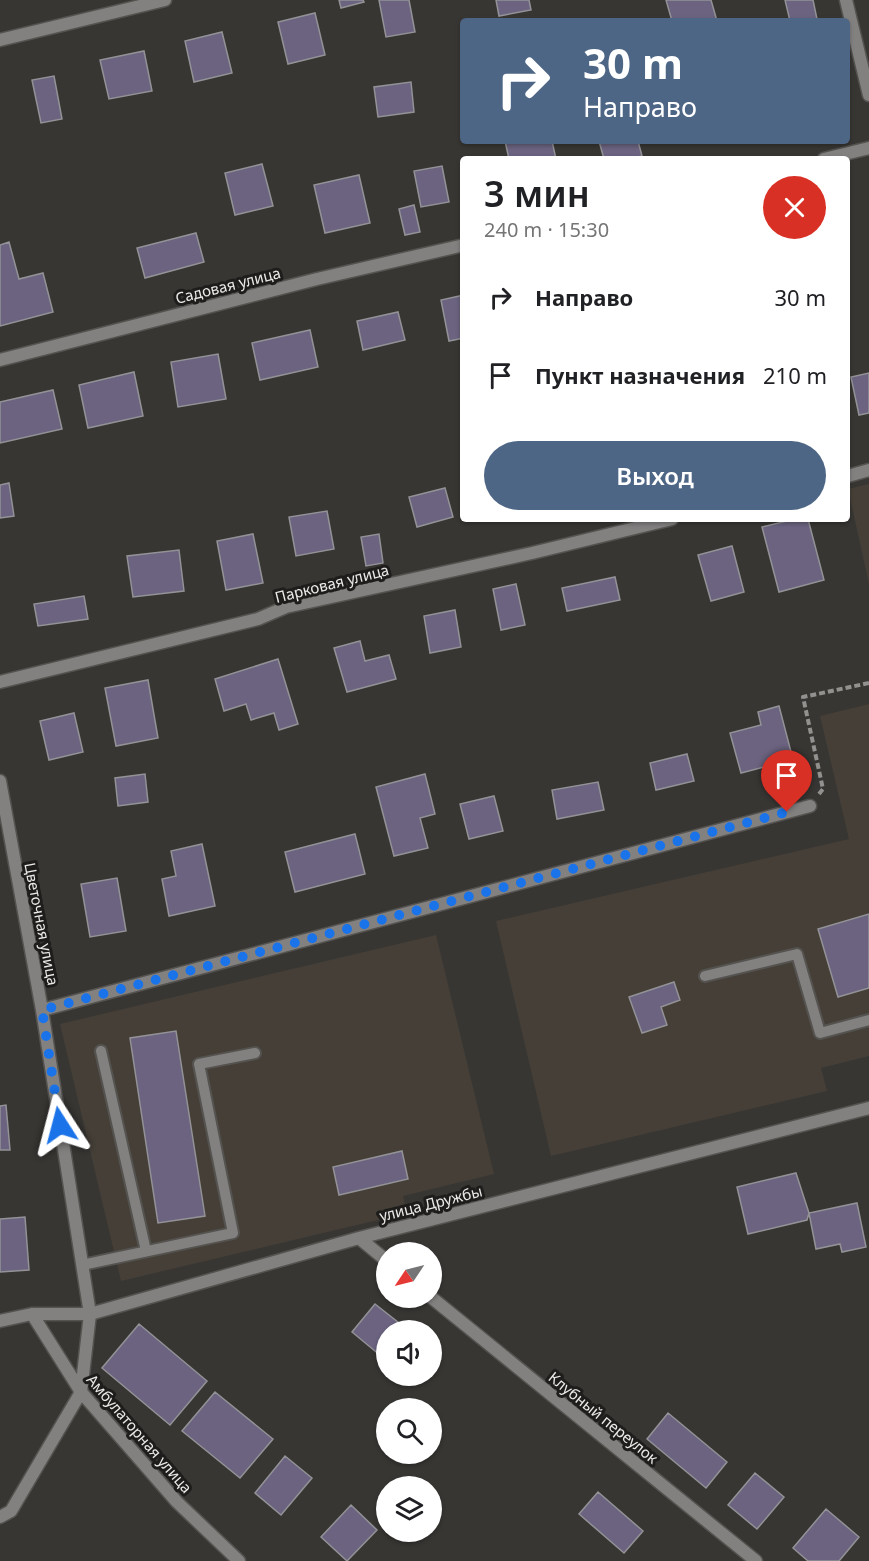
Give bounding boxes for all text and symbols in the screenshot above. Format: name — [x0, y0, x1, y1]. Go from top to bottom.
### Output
text: 30 m — [583, 34, 683, 91]
icon: right — [484, 42, 562, 120]
text: Направо — [583, 88, 697, 125]
text: 3 мин — [484, 169, 590, 218]
button: close — [763, 176, 826, 239]
text: 240 m · 15:30 — [484, 216, 609, 243]
street label: Садовая улица — [173, 262, 282, 308]
icon: right — [484, 281, 517, 314]
text: Направо — [535, 282, 633, 312]
text: 30 m — [775, 282, 826, 312]
icon: arrive — [484, 359, 517, 392]
text: Пункт назначения — [535, 360, 745, 390]
text: 210 m — [763, 360, 827, 390]
button: Выход — [484, 441, 826, 510]
street label: Парковая улица — [273, 559, 391, 607]
pin — [761, 750, 812, 812]
icon: arrive — [770, 759, 803, 792]
street label: Цветочная улица — [20, 861, 64, 987]
position arrow — [28, 1093, 92, 1157]
street label: улица Дружбы — [377, 1181, 484, 1225]
north arrow — [376, 1242, 442, 1308]
map controls — [376, 1242, 442, 1542]
button: sound — [376, 1320, 442, 1386]
street label: Клубный переулок — [545, 1367, 663, 1468]
street label: Амбулаторная улица — [83, 1370, 197, 1497]
button: search — [376, 1398, 442, 1464]
button: layers — [376, 1476, 442, 1542]

